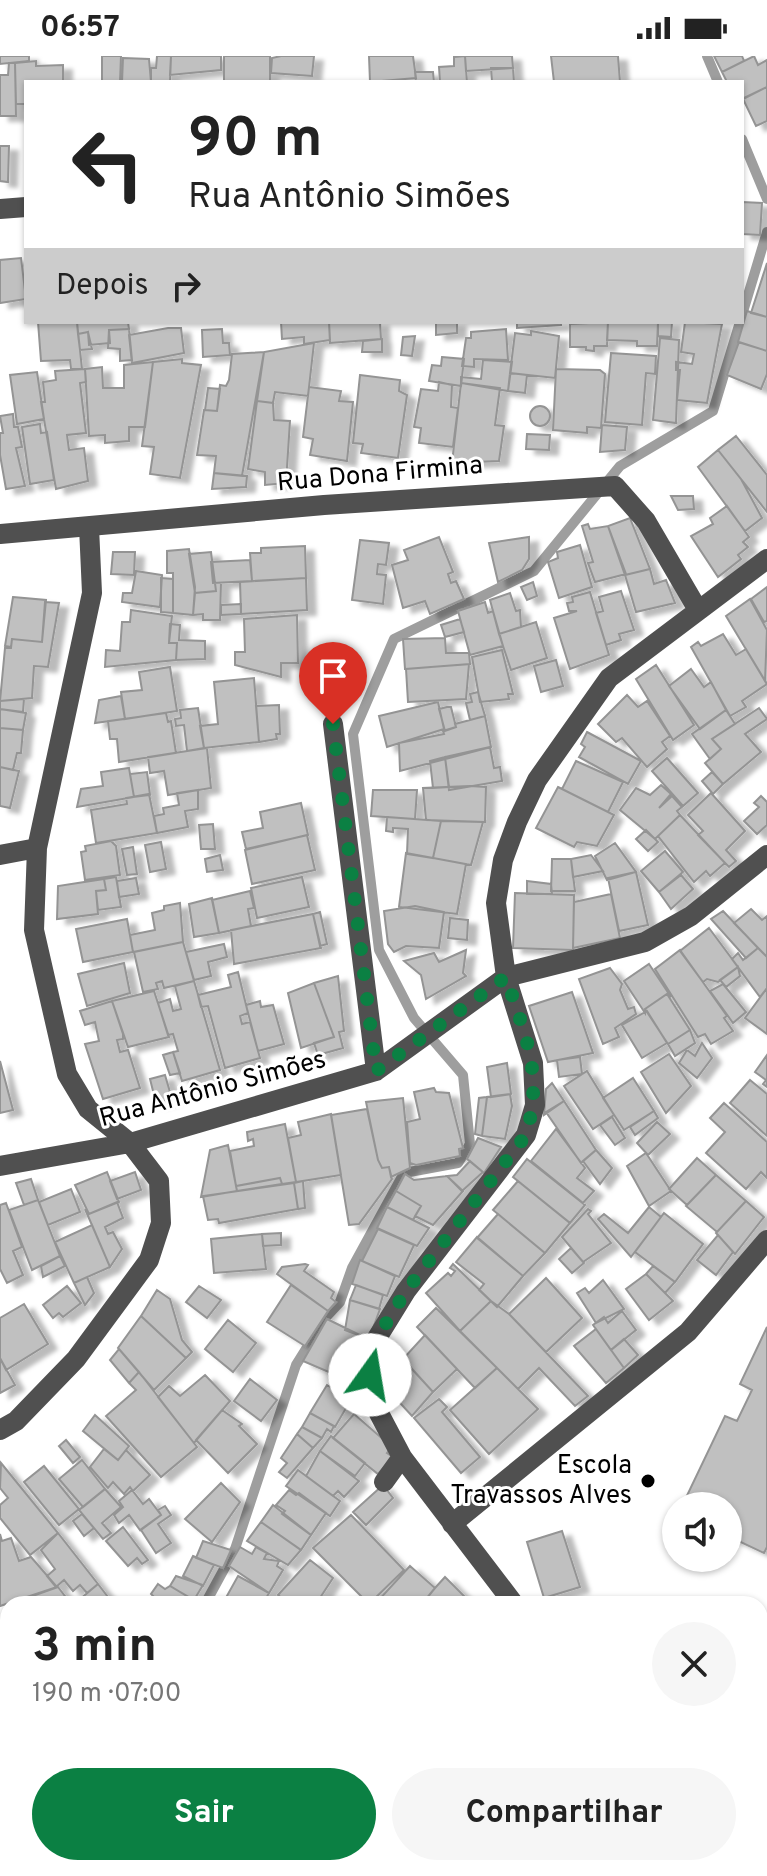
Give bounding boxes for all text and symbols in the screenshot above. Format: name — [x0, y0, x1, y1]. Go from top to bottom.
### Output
text: 06:57 — [40, 10, 120, 47]
text: 90 m — [188, 106, 323, 176]
icon: left — [56, 112, 160, 216]
text: Rua Antônio Simões — [188, 175, 511, 221]
icon: right — [164, 264, 208, 308]
text: Depois — [56, 268, 148, 305]
street label: Rua Dona Firmina — [276, 450, 484, 500]
pin — [299, 642, 367, 724]
icon: arrive — [311, 654, 355, 698]
street label: Rua Antônio Simões — [96, 1044, 330, 1136]
position arrow — [328, 1333, 412, 1417]
place label: Escola Travassos Alves — [450, 1450, 632, 1513]
marker: Escola Travassos Alves — [639, 1472, 657, 1490]
map controls — [662, 1492, 742, 1572]
button: sound — [662, 1492, 742, 1572]
text: 3 min — [32, 1618, 157, 1678]
button: close — [652, 1622, 736, 1706]
text: 190 m · 07:00 — [32, 1678, 182, 1711]
button: Sair — [32, 1768, 376, 1860]
button: Compartilhar — [392, 1768, 736, 1860]

